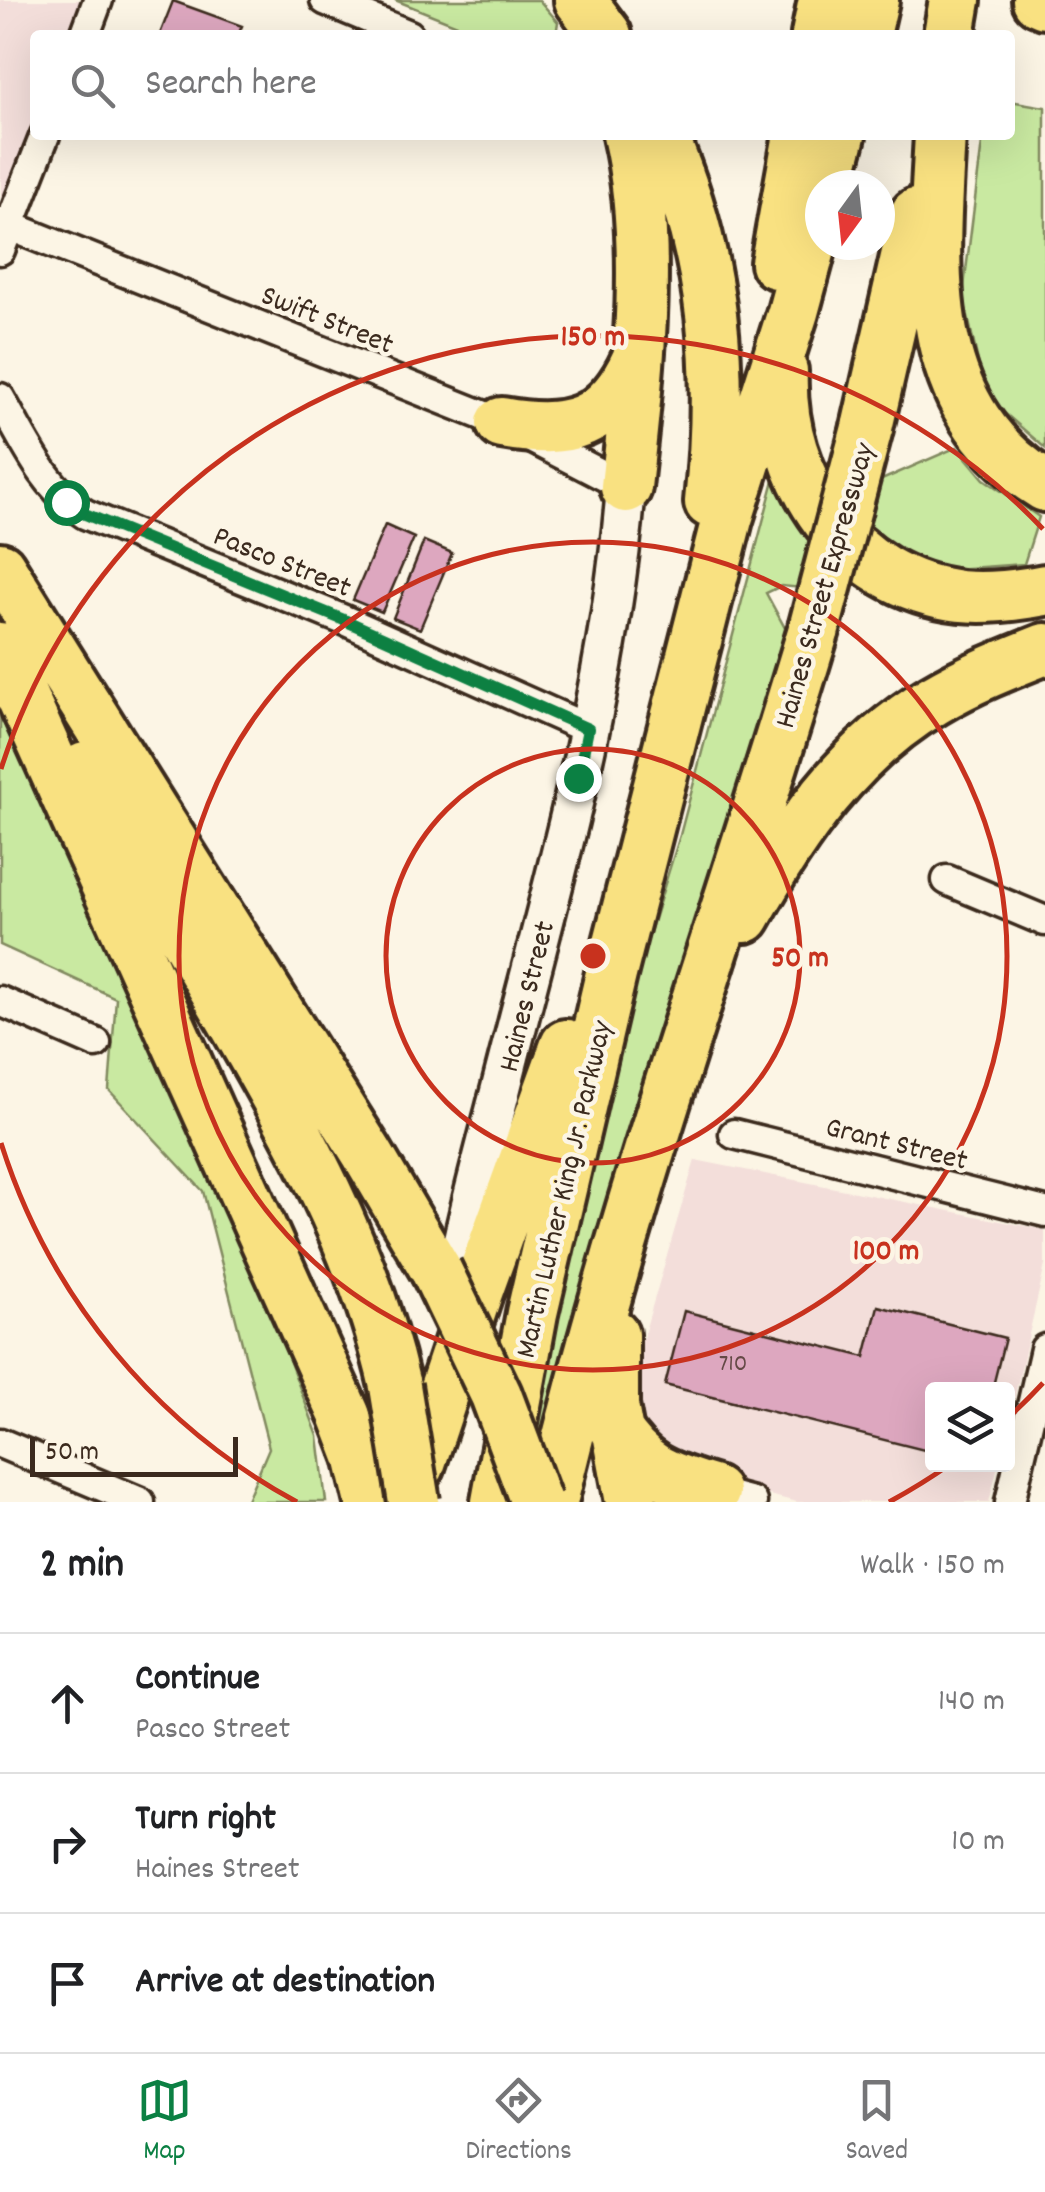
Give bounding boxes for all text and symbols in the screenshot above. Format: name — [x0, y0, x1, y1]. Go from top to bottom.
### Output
search box — [30, 30, 1015, 140]
icon: search — [65, 58, 120, 113]
text: Search here — [145, 58, 317, 113]
north arrow — [805, 170, 895, 260]
street label: Swift Street — [254, 276, 399, 368]
text: 150 m — [561, 318, 625, 361]
street label: Haines Street Expressway — [766, 438, 889, 734]
route start — [44, 480, 90, 526]
street label: Pasco Street — [206, 517, 357, 611]
route end — [556, 756, 602, 802]
street label: Haines Street — [490, 917, 569, 1077]
centre of rings — [575, 938, 611, 974]
text: 50 m — [771, 939, 829, 982]
street label: Martin Luther King Jr. Parkway — [507, 1016, 626, 1363]
street label: Grant Street — [820, 1108, 971, 1185]
text: 100 m — [853, 1232, 919, 1275]
house number: 710 — [719, 1347, 747, 1383]
map controls — [925, 1382, 1015, 1472]
button: layers — [925, 1382, 1015, 1472]
scale bar — [30, 1432, 238, 1476]
text: 50 m — [45, 1434, 99, 1474]
text: 2 min — [40, 1537, 124, 1597]
text: Walk · 150 m — [860, 1544, 1005, 1590]
text: Continue — [135, 1653, 260, 1708]
icon: ahead — [40, 1676, 95, 1731]
text: 140 m — [938, 1680, 1005, 1726]
text: Pasco Street — [135, 1708, 290, 1754]
text: Turn right — [135, 1793, 276, 1848]
icon: right — [40, 1816, 95, 1871]
text: 10 m — [951, 1820, 1005, 1866]
text: Haines Street — [135, 1848, 300, 1894]
icon: arrive — [40, 1956, 95, 2011]
text: Arrive at destination — [135, 1956, 435, 2011]
tab: Map — [137, 2073, 192, 2173]
tab: Directions — [466, 2073, 572, 2173]
tab: Saved — [846, 2073, 908, 2173]

